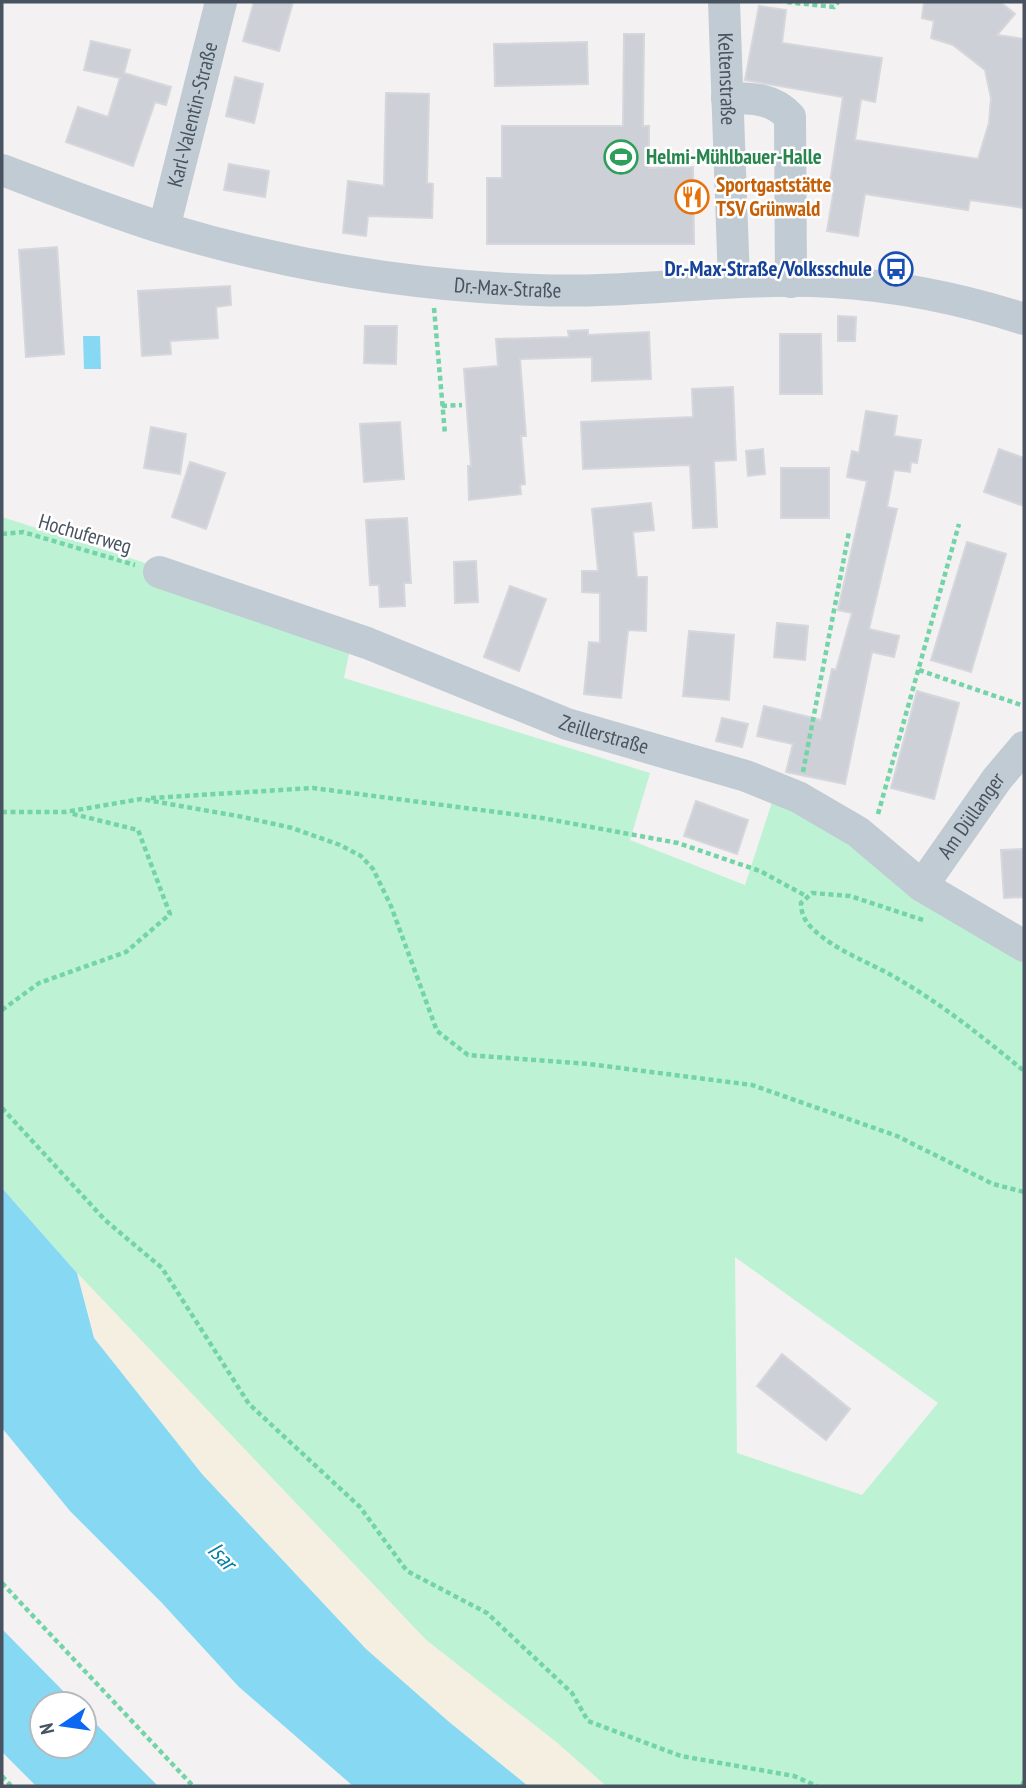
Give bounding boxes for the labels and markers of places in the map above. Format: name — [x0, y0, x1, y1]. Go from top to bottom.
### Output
sports icon: Helmi-Mühlbauer-Halle — [602, 138, 640, 176]
place label: Helmi-Mühlbauer-Halle — [646, 143, 822, 170]
place label: Sportgaststätte TSV Grünwald — [716, 171, 831, 222]
restaurant icon: Sportgaststätte TSV Grünwald — [673, 178, 711, 216]
bus stop icon: Dr.-Max-Straße/Volksschule — [877, 250, 915, 288]
place label: Dr.-Max-Straße/Volksschule — [664, 255, 872, 282]

